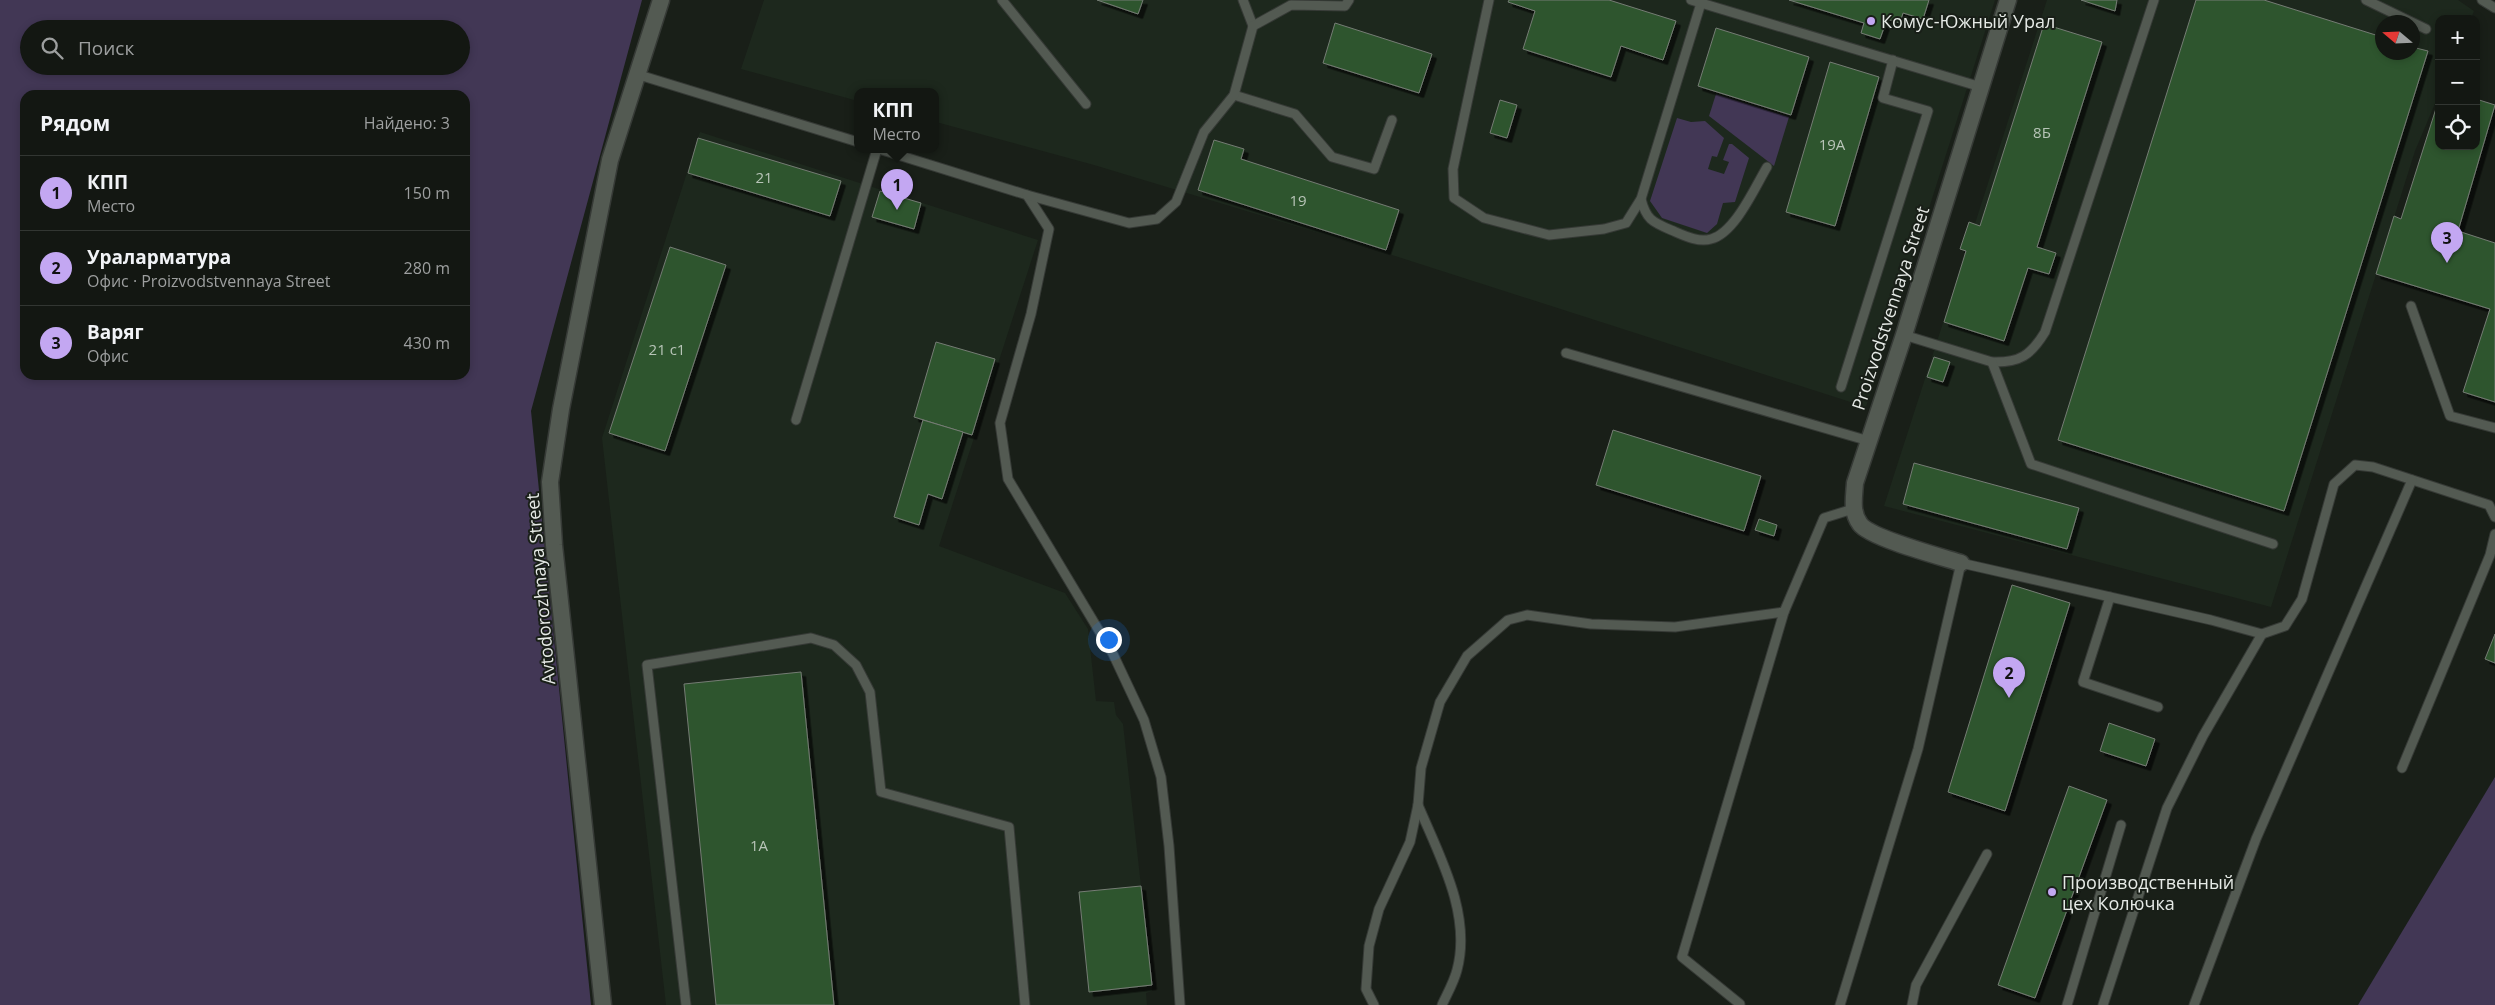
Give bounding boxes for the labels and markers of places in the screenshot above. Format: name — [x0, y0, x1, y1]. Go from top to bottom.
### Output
place label: Комус-Южный Урал — [1881, 9, 2055, 33]
marker: Комус-Южный Урал — [1865, 15, 1877, 27]
pin: 1 — [881, 169, 913, 210]
pin: 3 — [2431, 222, 2463, 263]
pin: 2 — [1993, 657, 2025, 698]
place label: Производственный цех Колючка — [2062, 870, 2234, 915]
marker: Производственный цех Колючка — [2046, 886, 2058, 898]

